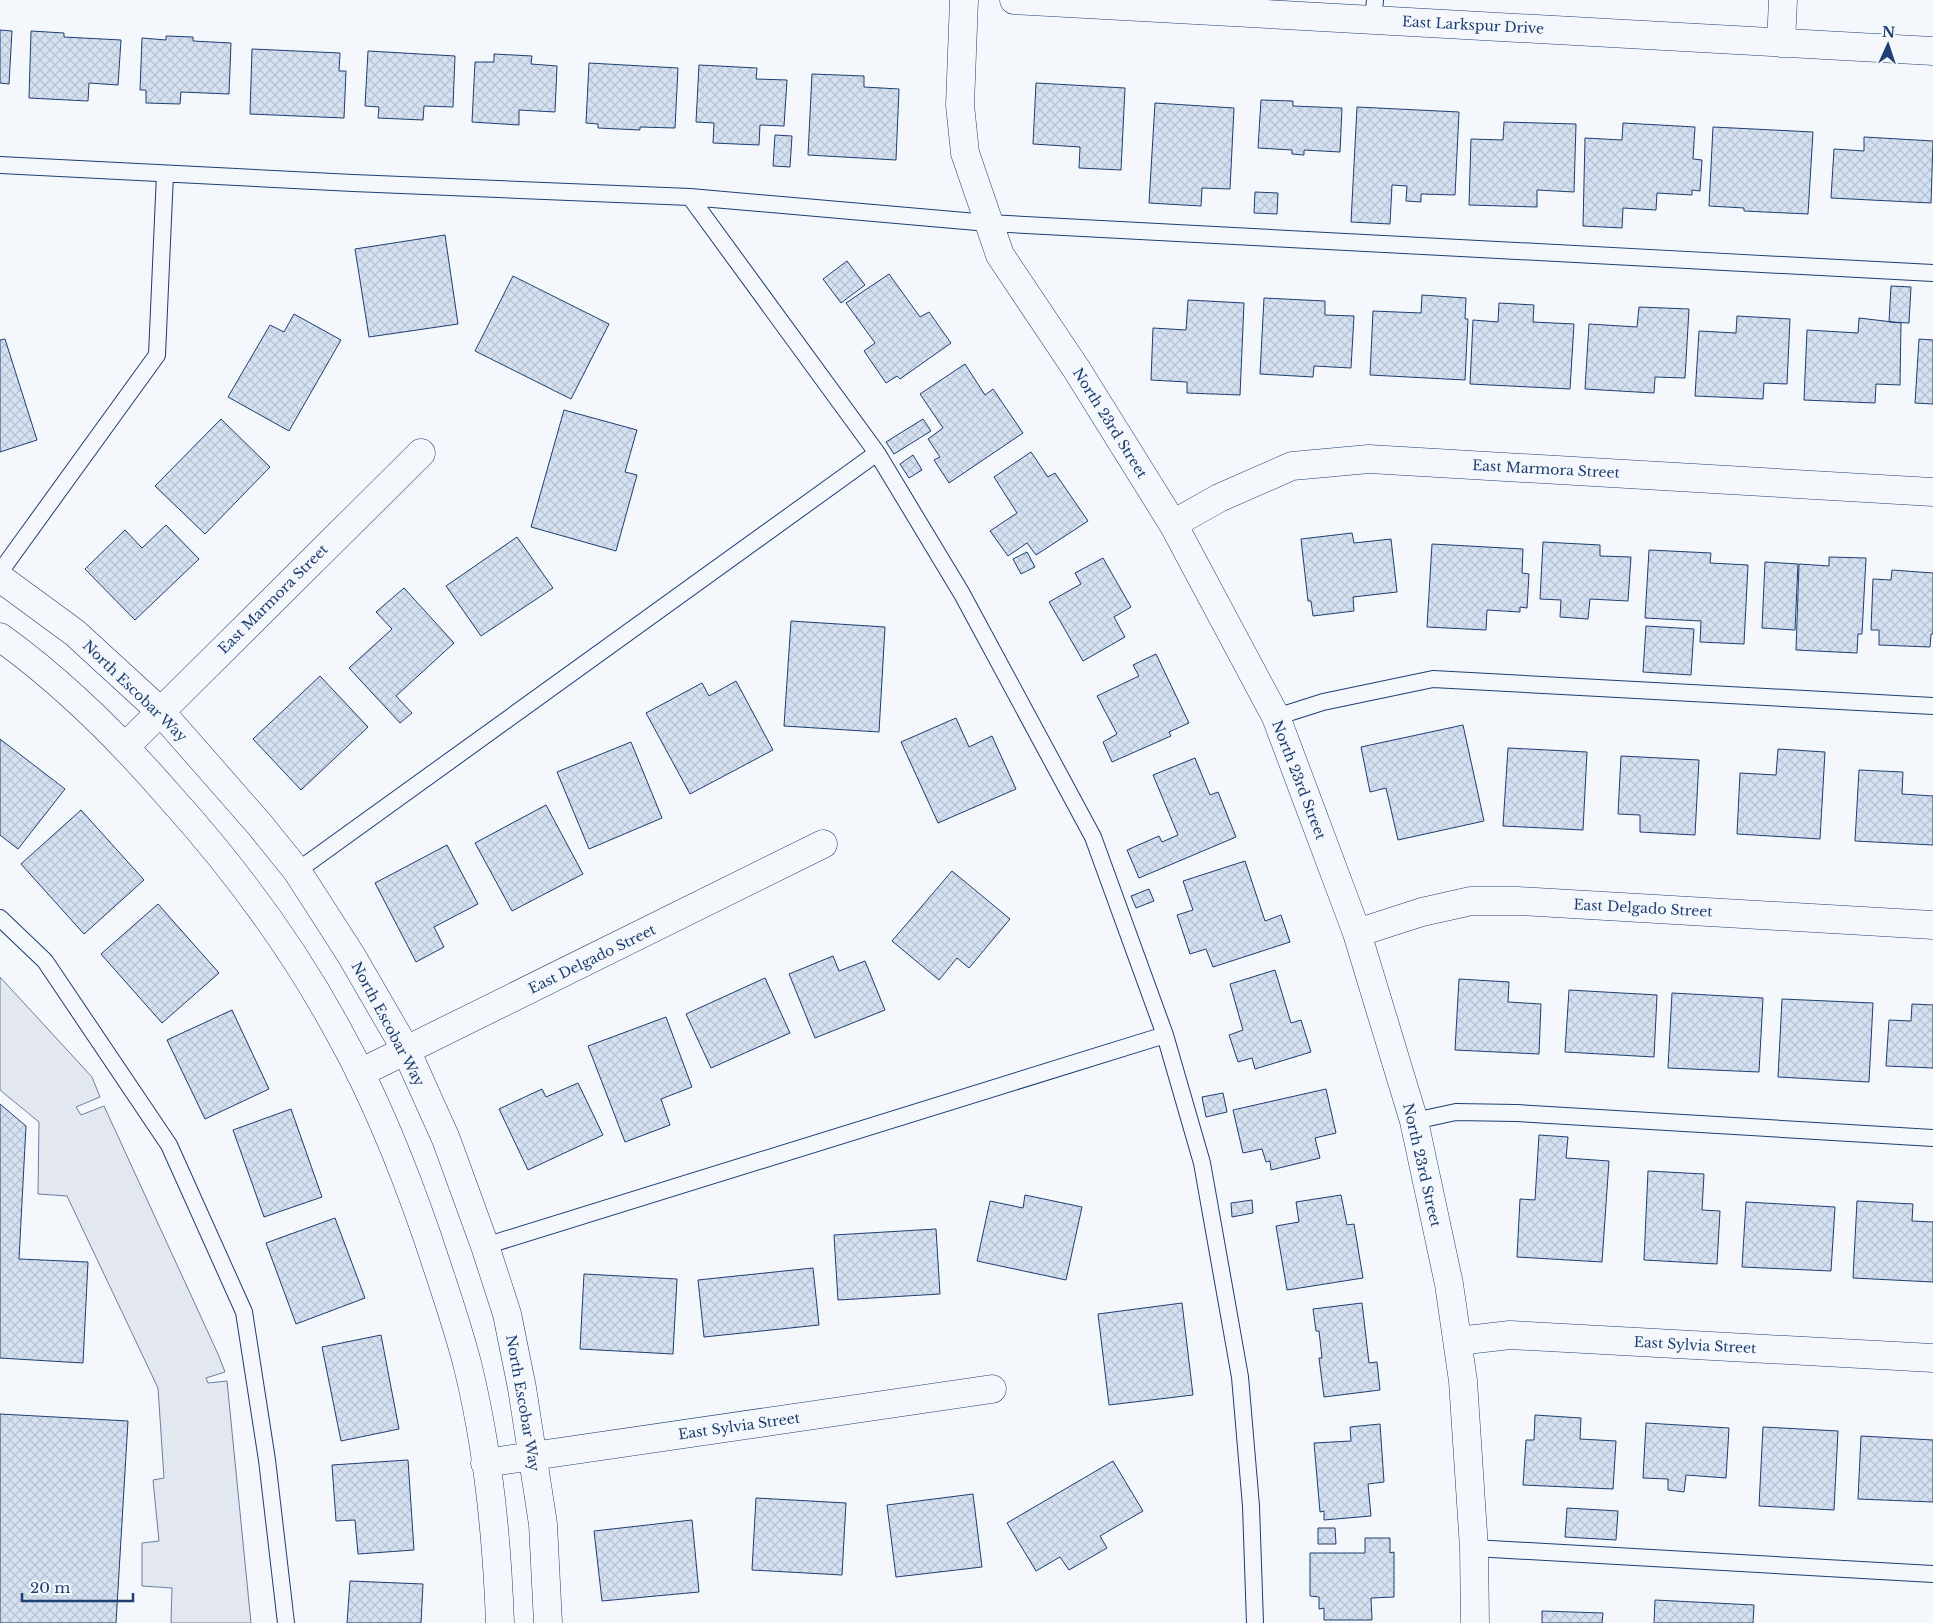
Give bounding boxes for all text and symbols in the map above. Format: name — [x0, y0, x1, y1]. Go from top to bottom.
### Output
street label: East Larkspur Drive — [1401, 12, 1545, 38]
north arrow — [1863, 20, 1913, 70]
text: N — [1882, 23, 1896, 41]
street label: North 23rd Street — [1069, 365, 1151, 482]
street label: East Marmora Street — [1472, 456, 1621, 482]
street label: East Marmora Street — [214, 540, 332, 658]
street label: North Escobar Way — [79, 636, 191, 746]
street label: North 23rd Street — [1268, 718, 1330, 843]
street label: East Delgado Street — [1573, 895, 1714, 921]
street label: East Delgado Street — [525, 920, 659, 998]
street label: North Escobar Way — [348, 959, 428, 1089]
street label: North 23rd Street — [1399, 1101, 1445, 1229]
street label: North Escobar Way — [502, 1333, 544, 1473]
street label: East Sylvia Street — [1633, 1333, 1757, 1357]
street label: East Sylvia Street — [677, 1408, 802, 1443]
scale bar — [22, 1570, 134, 1602]
text: 20 m — [30, 1578, 70, 1597]

